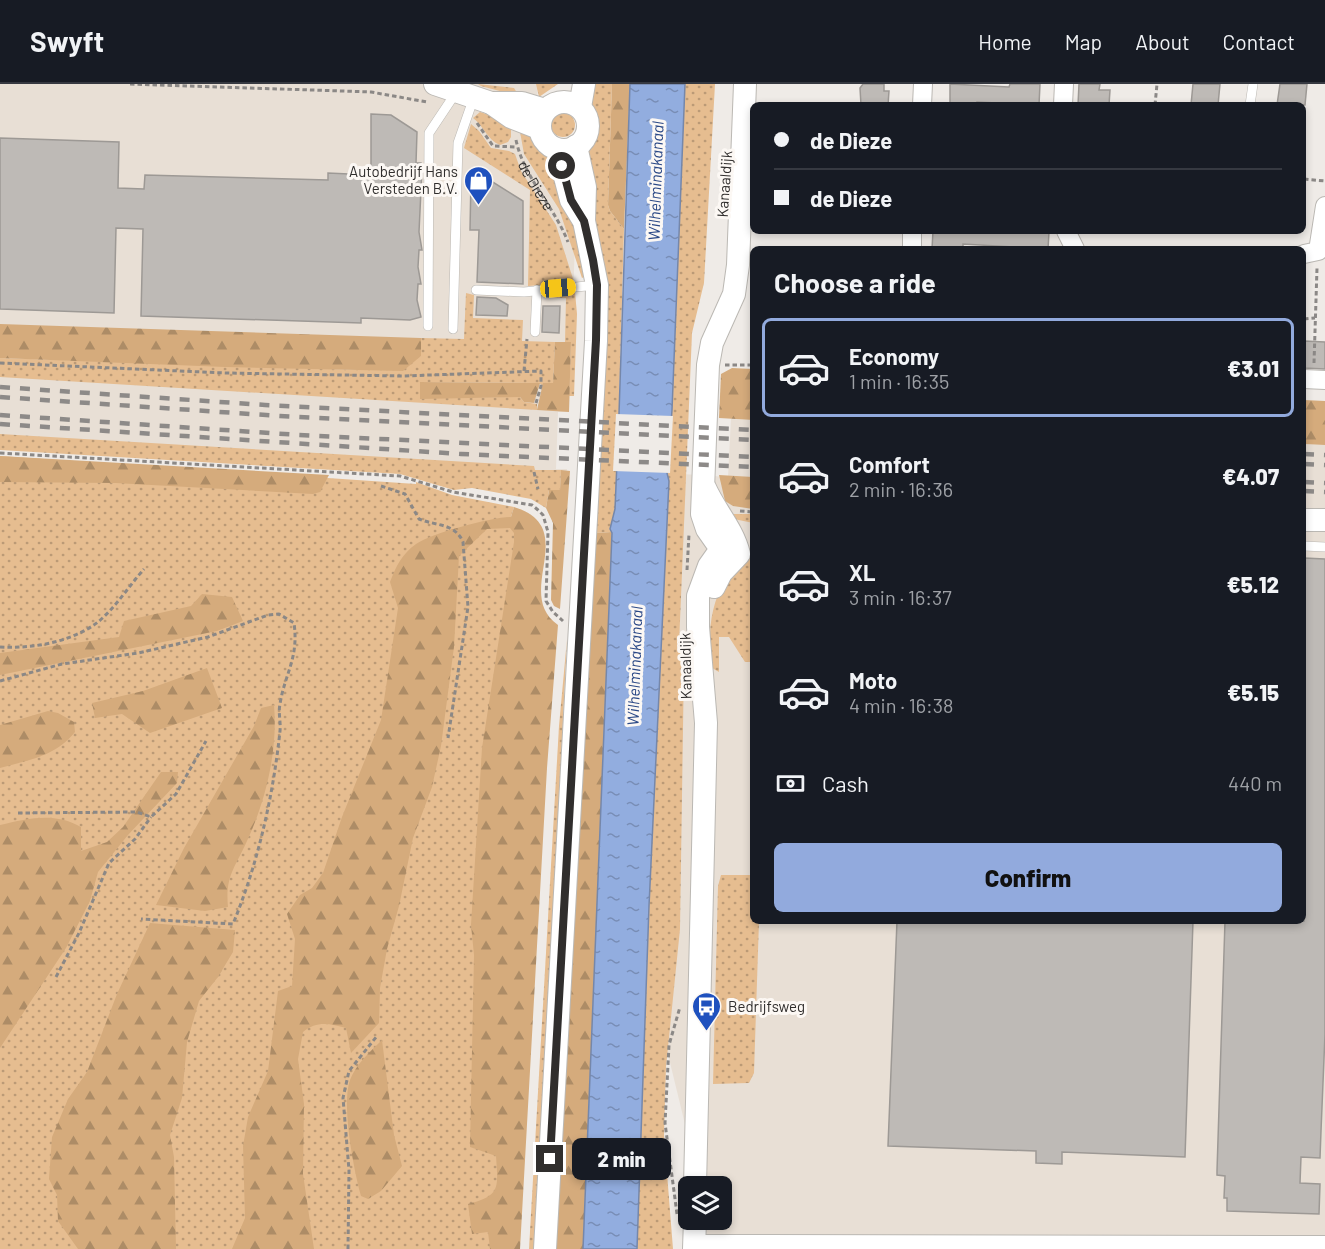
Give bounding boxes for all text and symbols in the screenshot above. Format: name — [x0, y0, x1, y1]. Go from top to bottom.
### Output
text: Swyft — [30, 24, 104, 58]
text: Home — [978, 29, 1032, 54]
text: Map — [1065, 29, 1102, 54]
text: About — [1135, 29, 1190, 54]
text: Contact — [1223, 29, 1295, 54]
water label: Wilhelminakanaal — [643, 120, 667, 241]
text: de Dieze — [810, 127, 892, 153]
street label: Kanaaldijk — [713, 150, 735, 218]
route start — [548, 152, 575, 179]
street label: de Dieze — [515, 158, 558, 214]
place label: Autobedrijf Hans Versteden B.V. — [349, 162, 458, 197]
shop icon: Autobedrijf Hans Versteden B.V. — [463, 164, 495, 206]
text: de Dieze — [810, 185, 892, 211]
text: Choose a ride — [774, 266, 936, 298]
car — [539, 277, 577, 299]
icon: car — [777, 341, 831, 395]
text: Economy — [849, 343, 939, 369]
text: €3.01 — [1227, 355, 1279, 381]
text: 1 min · 16:35 — [849, 369, 949, 393]
icon: car — [777, 449, 831, 503]
text: Comfort — [849, 451, 930, 477]
text: €4.07 — [1222, 463, 1279, 489]
text: 2 min · 16:36 — [849, 477, 953, 501]
icon: car — [777, 557, 831, 611]
text: XL — [849, 559, 875, 585]
text: €5.12 — [1227, 571, 1279, 597]
text: 3 min · 16:37 — [849, 585, 952, 609]
water label: Wilhelminakanaal — [622, 605, 646, 726]
street label: Kanaaldijk — [675, 632, 695, 700]
icon: car — [777, 665, 831, 719]
text: Moto — [849, 667, 897, 693]
text: €5.15 — [1227, 679, 1279, 705]
text: 4 min · 16:38 — [849, 693, 953, 717]
icon: cash — [774, 767, 807, 800]
text: Cash — [822, 770, 869, 796]
text: 440 m — [1228, 771, 1282, 795]
button: Confirm — [774, 843, 1282, 912]
bus stop icon: Bedrijfsweg — [691, 990, 723, 1032]
place label: Bedrijfsweg — [728, 997, 805, 1015]
callout: 2 min — [571, 1138, 670, 1180]
route end — [536, 1145, 563, 1172]
text: 2 min — [597, 1147, 646, 1171]
map controls — [678, 1176, 732, 1230]
button: layers — [678, 1176, 732, 1230]

